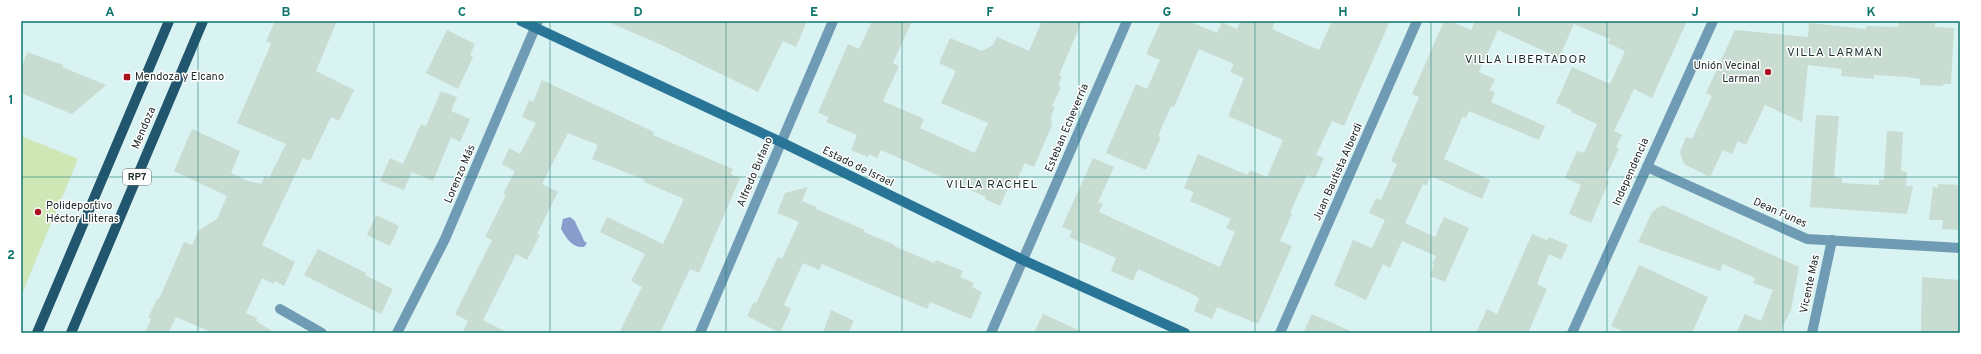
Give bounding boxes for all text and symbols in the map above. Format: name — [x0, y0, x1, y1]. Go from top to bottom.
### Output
text: A — [105, 5, 115, 21]
text: B — [282, 5, 291, 21]
text: C — [458, 5, 466, 21]
text: D — [633, 5, 643, 21]
text: E — [810, 5, 818, 21]
text: F — [986, 5, 994, 21]
text: G — [1163, 5, 1172, 21]
text: H — [1338, 5, 1348, 21]
text: I — [1517, 5, 1521, 21]
text: J — [1691, 5, 1699, 21]
text: K — [1866, 5, 1876, 21]
district label: VILLA LARMAN — [1787, 45, 1883, 61]
district label: VILLA LIBERTADOR — [1465, 52, 1587, 68]
place label: Unión Vecinal Larman — [1694, 59, 1760, 86]
marker: Unión Vecinal Larman — [1763, 67, 1773, 77]
place label: Mendoza y Elcano — [135, 70, 224, 84]
marker: Mendoza y Elcano — [122, 72, 132, 82]
street label: Esteban Echeverría — [1042, 81, 1092, 174]
text: 1 — [8, 93, 14, 109]
street label: Mendoza — [129, 104, 159, 151]
street label: Juan Bautista Alberdi — [1310, 121, 1366, 223]
street label: Alfredo Bufano — [734, 135, 776, 209]
street label: Independencia — [1610, 136, 1652, 208]
street label: Lorenzo Más — [441, 143, 479, 205]
street label: Estado de Israel — [820, 144, 896, 190]
road number: RP7 — [123, 169, 151, 185]
district label: VILLA RACHEL — [946, 177, 1038, 193]
street label: Dean Funes — [1751, 195, 1809, 231]
place label: Polideportivo Héctor Lliteras — [46, 199, 119, 226]
marker: Polideportivo Héctor Lliteras — [33, 207, 43, 217]
text: 2 — [7, 248, 15, 264]
street label: Vicente Mas — [1797, 253, 1823, 315]

